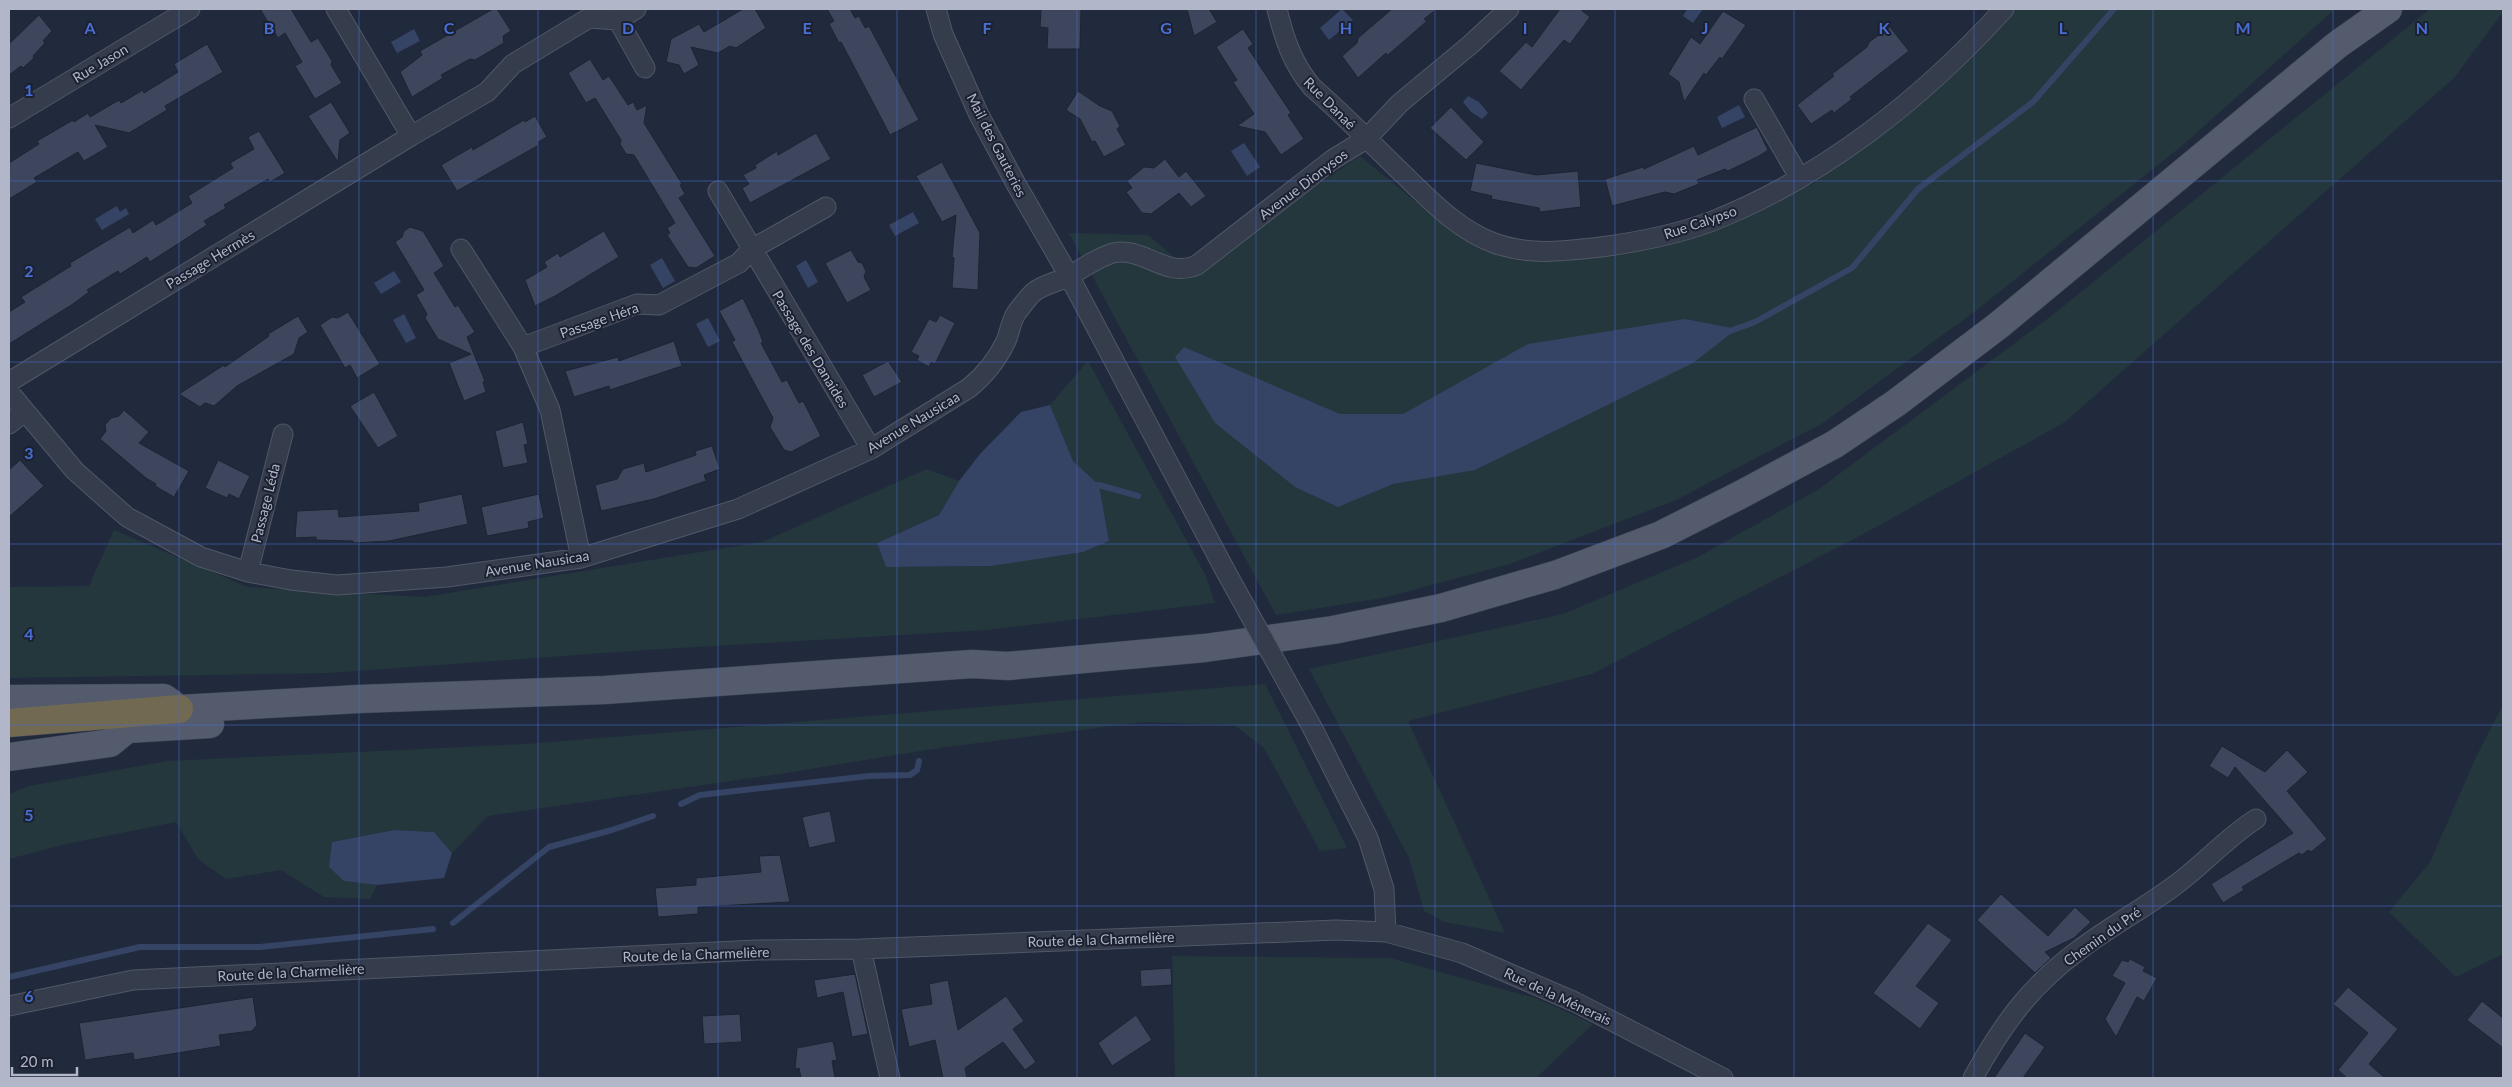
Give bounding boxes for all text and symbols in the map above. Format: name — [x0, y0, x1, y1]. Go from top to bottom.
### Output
text: A — [83, 18, 96, 37]
text: B — [264, 18, 274, 37]
text: C — [444, 18, 455, 37]
text: D — [622, 18, 634, 37]
text: E — [802, 18, 812, 37]
text: F — [982, 18, 992, 37]
text: G — [1160, 18, 1172, 37]
text: H — [1340, 18, 1352, 37]
text: I — [1523, 18, 1527, 37]
text: J — [1702, 18, 1708, 37]
text: K — [1879, 18, 1891, 37]
text: L — [2059, 18, 2068, 37]
text: M — [2235, 18, 2251, 37]
text: N — [2416, 18, 2428, 37]
street label: Rue Jason — [69, 40, 131, 86]
street label: Rue Danaé — [1300, 73, 1360, 133]
text: 1 — [24, 80, 34, 99]
street label: Mail des Gauteries — [964, 90, 1030, 200]
street label: Avenue Dionysos — [1255, 145, 1351, 223]
street label: Rue Calypso — [1661, 202, 1739, 242]
street label: Passage Hermès — [163, 226, 257, 292]
text: 2 — [24, 261, 34, 280]
street label: Passage des Danaides — [769, 287, 853, 411]
street label: Passage Héra — [557, 299, 641, 341]
street label: Avenue Nausicaa — [864, 388, 962, 456]
text: 3 — [24, 443, 34, 462]
street label: Passage Léda — [247, 461, 283, 544]
street label: Avenue Nausicaa — [484, 546, 590, 580]
text: 4 — [24, 624, 34, 643]
text: 5 — [24, 805, 34, 824]
street label: Chemin du Pré — [2060, 903, 2144, 969]
street label: Route de la Charmelière — [1027, 928, 1175, 950]
street label: Route de la Charmelière — [622, 943, 770, 965]
street label: Route de la Charmelière — [217, 960, 365, 984]
street label: Rue de la Ménerais — [1502, 964, 1614, 1028]
text: 6 — [24, 986, 34, 1005]
scale bar — [12, 1044, 78, 1076]
text: 20 m — [20, 1052, 54, 1070]

